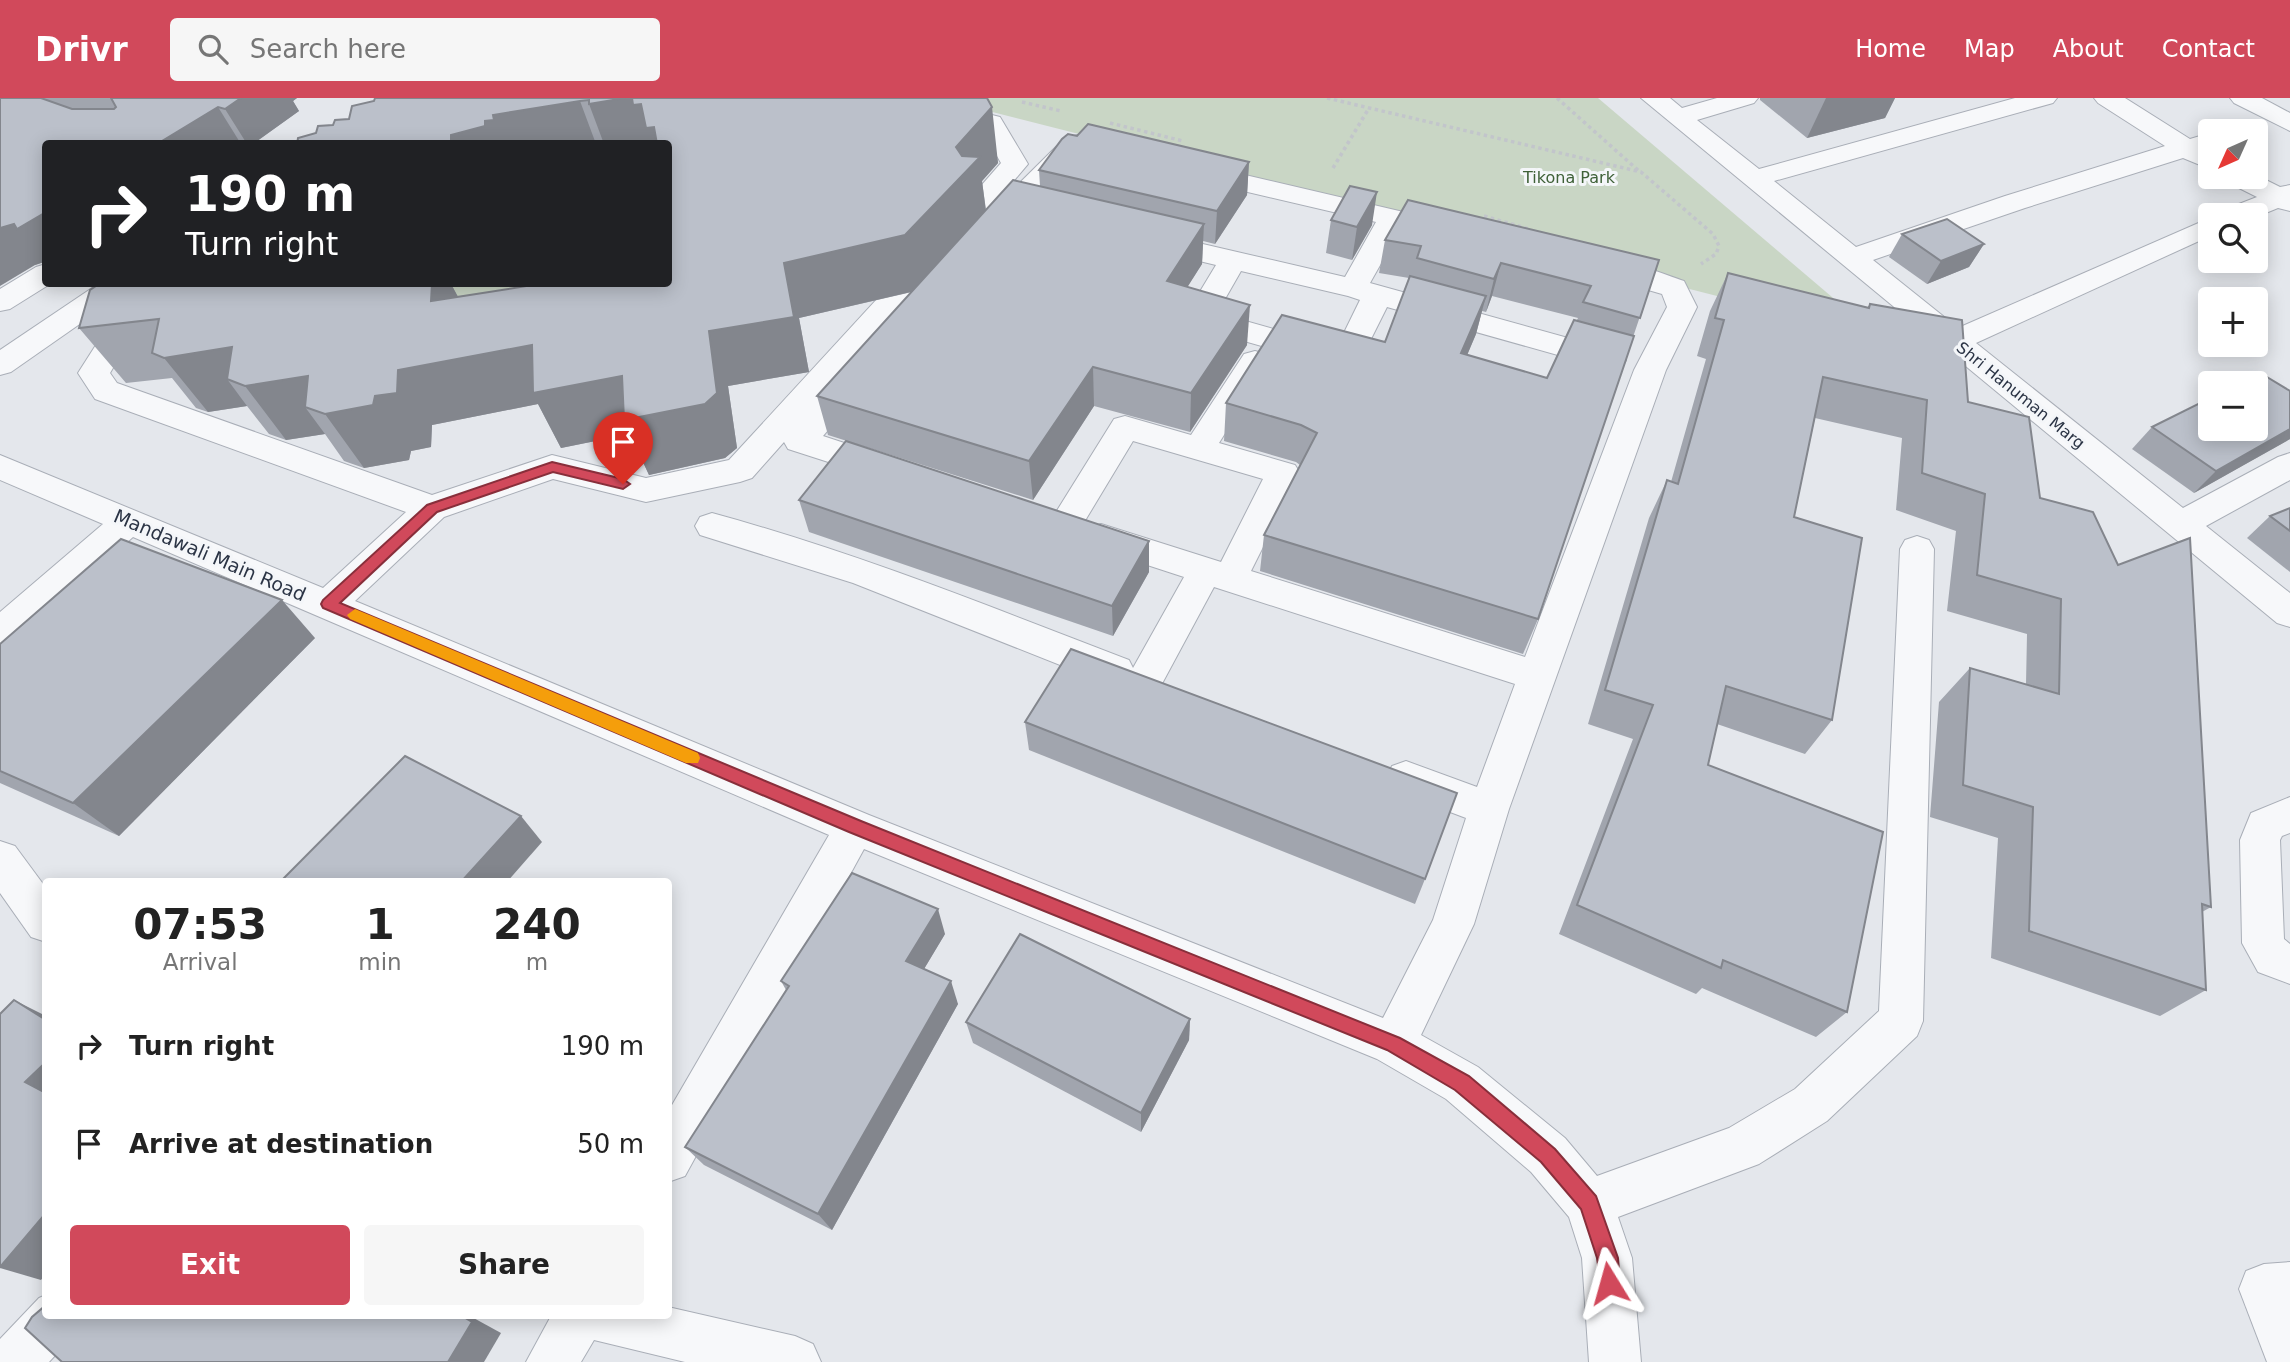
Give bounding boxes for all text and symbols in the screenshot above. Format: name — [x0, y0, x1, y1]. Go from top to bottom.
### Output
search box — [170, 18, 660, 81]
text: Drivr — [35, 30, 128, 69]
icon: search — [194, 30, 232, 68]
text: Search here — [250, 34, 406, 64]
text: Home — [1855, 35, 1926, 63]
text: Map — [1964, 35, 2015, 63]
text: About — [2053, 35, 2124, 63]
text: Contact — [2162, 35, 2255, 63]
north arrow — [2198, 119, 2268, 189]
map controls — [2198, 119, 2268, 441]
text: 190 m — [185, 166, 355, 223]
icon: right — [70, 168, 161, 259]
park label: Tikona Park — [1522, 168, 1616, 187]
button: search — [2198, 203, 2268, 273]
text: Turn right — [185, 225, 338, 263]
button: + — [2198, 287, 2268, 357]
street label: Shri Hanuman Marg — [1953, 338, 2089, 453]
button: − — [2198, 371, 2268, 441]
pin — [593, 412, 653, 484]
icon: arrive — [604, 423, 642, 461]
street label: Mandawali Main Road — [111, 505, 309, 605]
text: 07:53 — [133, 900, 267, 949]
text: 1 — [365, 900, 395, 949]
text: 240 — [493, 900, 581, 949]
text: Arrival — [163, 949, 238, 975]
text: min — [358, 949, 402, 975]
text: m — [526, 949, 548, 975]
icon: right — [70, 1027, 108, 1065]
text: Turn right — [129, 1031, 274, 1061]
text: 190 m — [561, 1031, 644, 1061]
icon: arrive — [70, 1125, 108, 1163]
text: Arrive at destination — [129, 1129, 433, 1159]
text: 50 m — [577, 1129, 644, 1159]
button: Exit — [70, 1225, 350, 1305]
button: Share — [364, 1225, 644, 1305]
position arrow — [1572, 1246, 1646, 1320]

